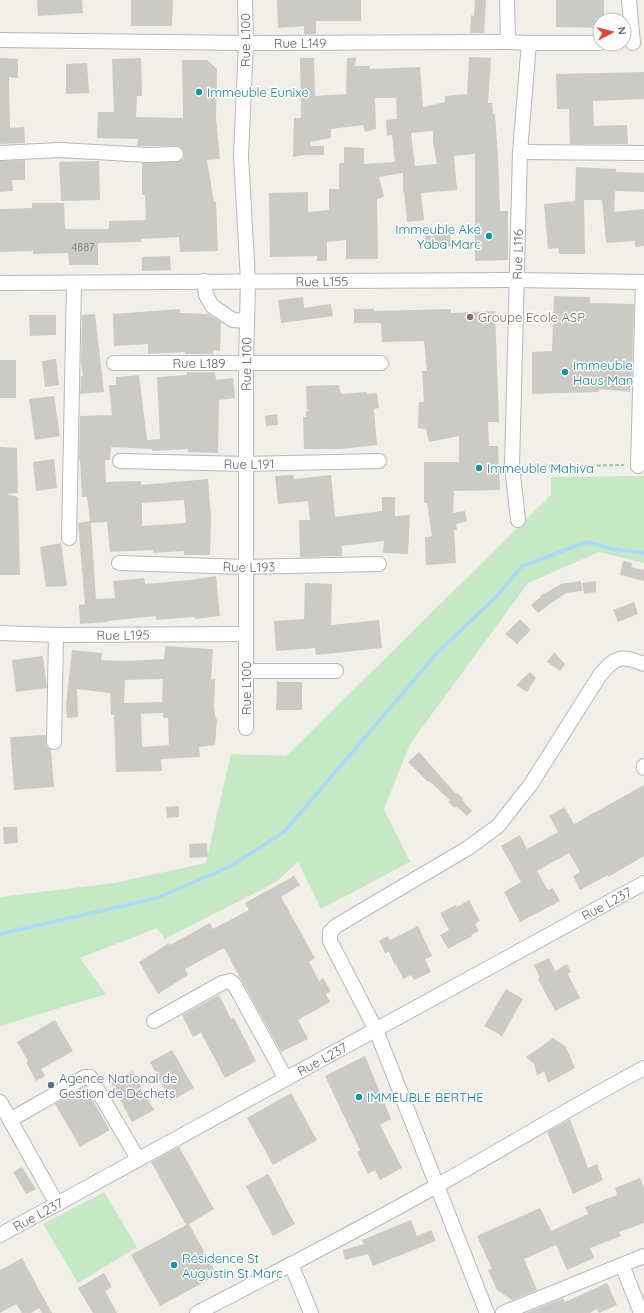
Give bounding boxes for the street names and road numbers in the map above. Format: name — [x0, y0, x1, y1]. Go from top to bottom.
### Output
street label: Rue L100 — [237, 13, 253, 67]
street label: Rue L149 — [274, 35, 326, 51]
street label: Rue L116 — [509, 229, 526, 280]
street label: Rue L155 — [296, 273, 348, 289]
street label: Rue L100 — [238, 337, 254, 391]
street label: Rue L189 — [173, 355, 225, 371]
street label: Rue L191 — [223, 455, 275, 472]
street label: Rue L193 — [222, 558, 276, 575]
street label: Rue L195 — [96, 627, 150, 643]
street label: Rue L100 — [238, 661, 254, 715]
street label: Rue L237 — [579, 883, 634, 924]
street label: Rue L237 — [294, 1039, 350, 1079]
street label: Rue L237 — [10, 1194, 66, 1234]

